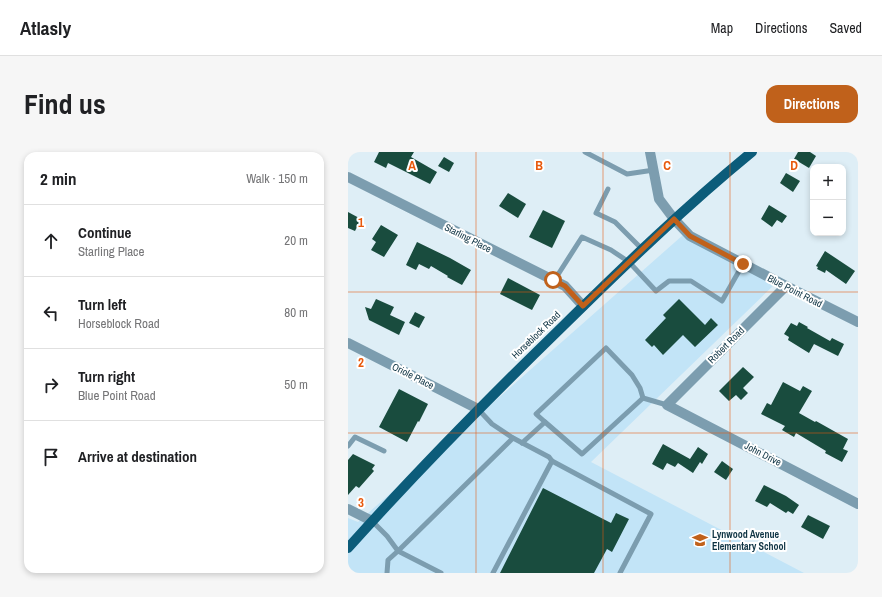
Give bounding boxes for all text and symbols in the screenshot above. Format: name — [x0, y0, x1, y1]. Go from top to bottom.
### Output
text: Atlasly — [20, 15, 71, 41]
text: Map — [711, 19, 733, 37]
text: Directions — [755, 19, 807, 37]
text: Saved — [829, 19, 862, 37]
text: Find us — [24, 85, 106, 123]
button: Directions — [766, 85, 858, 123]
text: A — [408, 157, 416, 174]
text: B — [535, 157, 543, 174]
text: C — [663, 157, 671, 174]
text: D — [790, 157, 798, 174]
map controls — [810, 164, 846, 236]
button: + — [810, 164, 846, 200]
text: 2 min — [40, 167, 76, 190]
text: Walk · 150 m — [246, 170, 308, 187]
button: − — [810, 200, 846, 236]
text: 1 — [358, 214, 364, 231]
street label: Starling Place — [442, 221, 494, 256]
text: Continue — [78, 222, 131, 243]
icon: ahead — [40, 230, 62, 252]
text: 20 m — [284, 232, 308, 249]
text: Starling Place — [78, 243, 144, 260]
route end — [734, 255, 752, 273]
route start — [544, 271, 562, 289]
street label: Blue Point Road — [765, 272, 825, 310]
text: Turn left — [78, 294, 126, 315]
icon: left — [40, 302, 62, 324]
text: 80 m — [284, 304, 308, 321]
street label: Horseblock Road — [509, 308, 563, 362]
text: Horseblock Road — [78, 315, 160, 332]
street label: Robert Road — [705, 324, 747, 366]
text: 2 — [358, 354, 364, 371]
street label: Oriole Place — [390, 360, 436, 392]
text: Turn right — [78, 366, 135, 387]
icon: right — [40, 374, 62, 396]
text: 50 m — [284, 376, 308, 393]
text: Blue Point Road — [78, 387, 156, 404]
street label: John Drive — [742, 439, 784, 469]
icon: arrive — [40, 446, 62, 468]
text: Arrive at destination — [78, 446, 197, 467]
text: 3 — [358, 494, 364, 511]
place label: Lynwood Avenue Elementary School — [712, 528, 786, 553]
school or university icon: Lynwood Avenue Elementary School — [691, 531, 709, 549]

